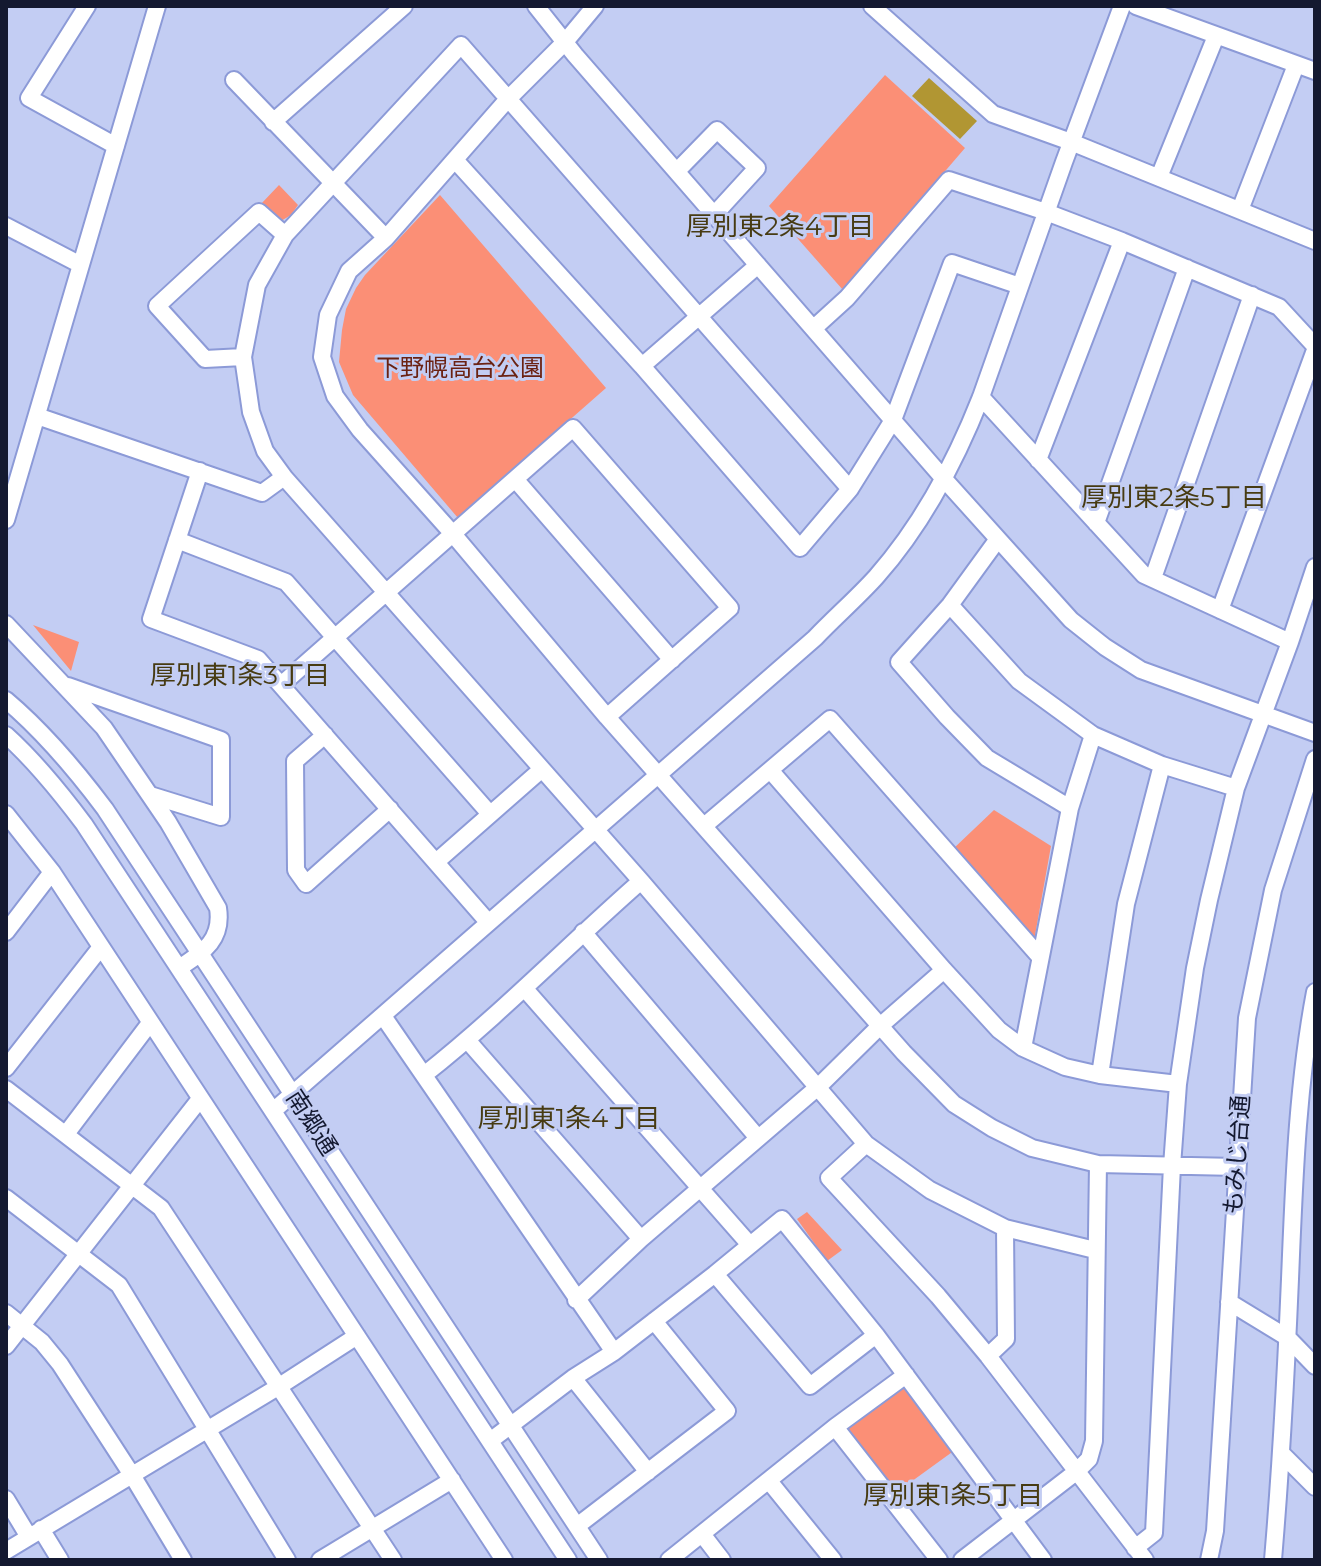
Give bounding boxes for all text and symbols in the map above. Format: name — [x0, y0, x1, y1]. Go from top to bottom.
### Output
district label: 厚別東2条4丁目 — [686, 211, 874, 243]
park label: 下野幌高台公園 — [376, 355, 544, 383]
district label: 厚別東2条5丁目 — [1081, 482, 1267, 514]
district label: 厚別東1条3丁目 — [150, 660, 330, 692]
street label: 南郷通 — [279, 1085, 343, 1161]
street label: もみじ台通 — [1219, 1094, 1257, 1216]
district label: 厚別東1条4丁目 — [478, 1103, 660, 1135]
district label: 厚別東1条5丁目 — [863, 1480, 1043, 1512]

